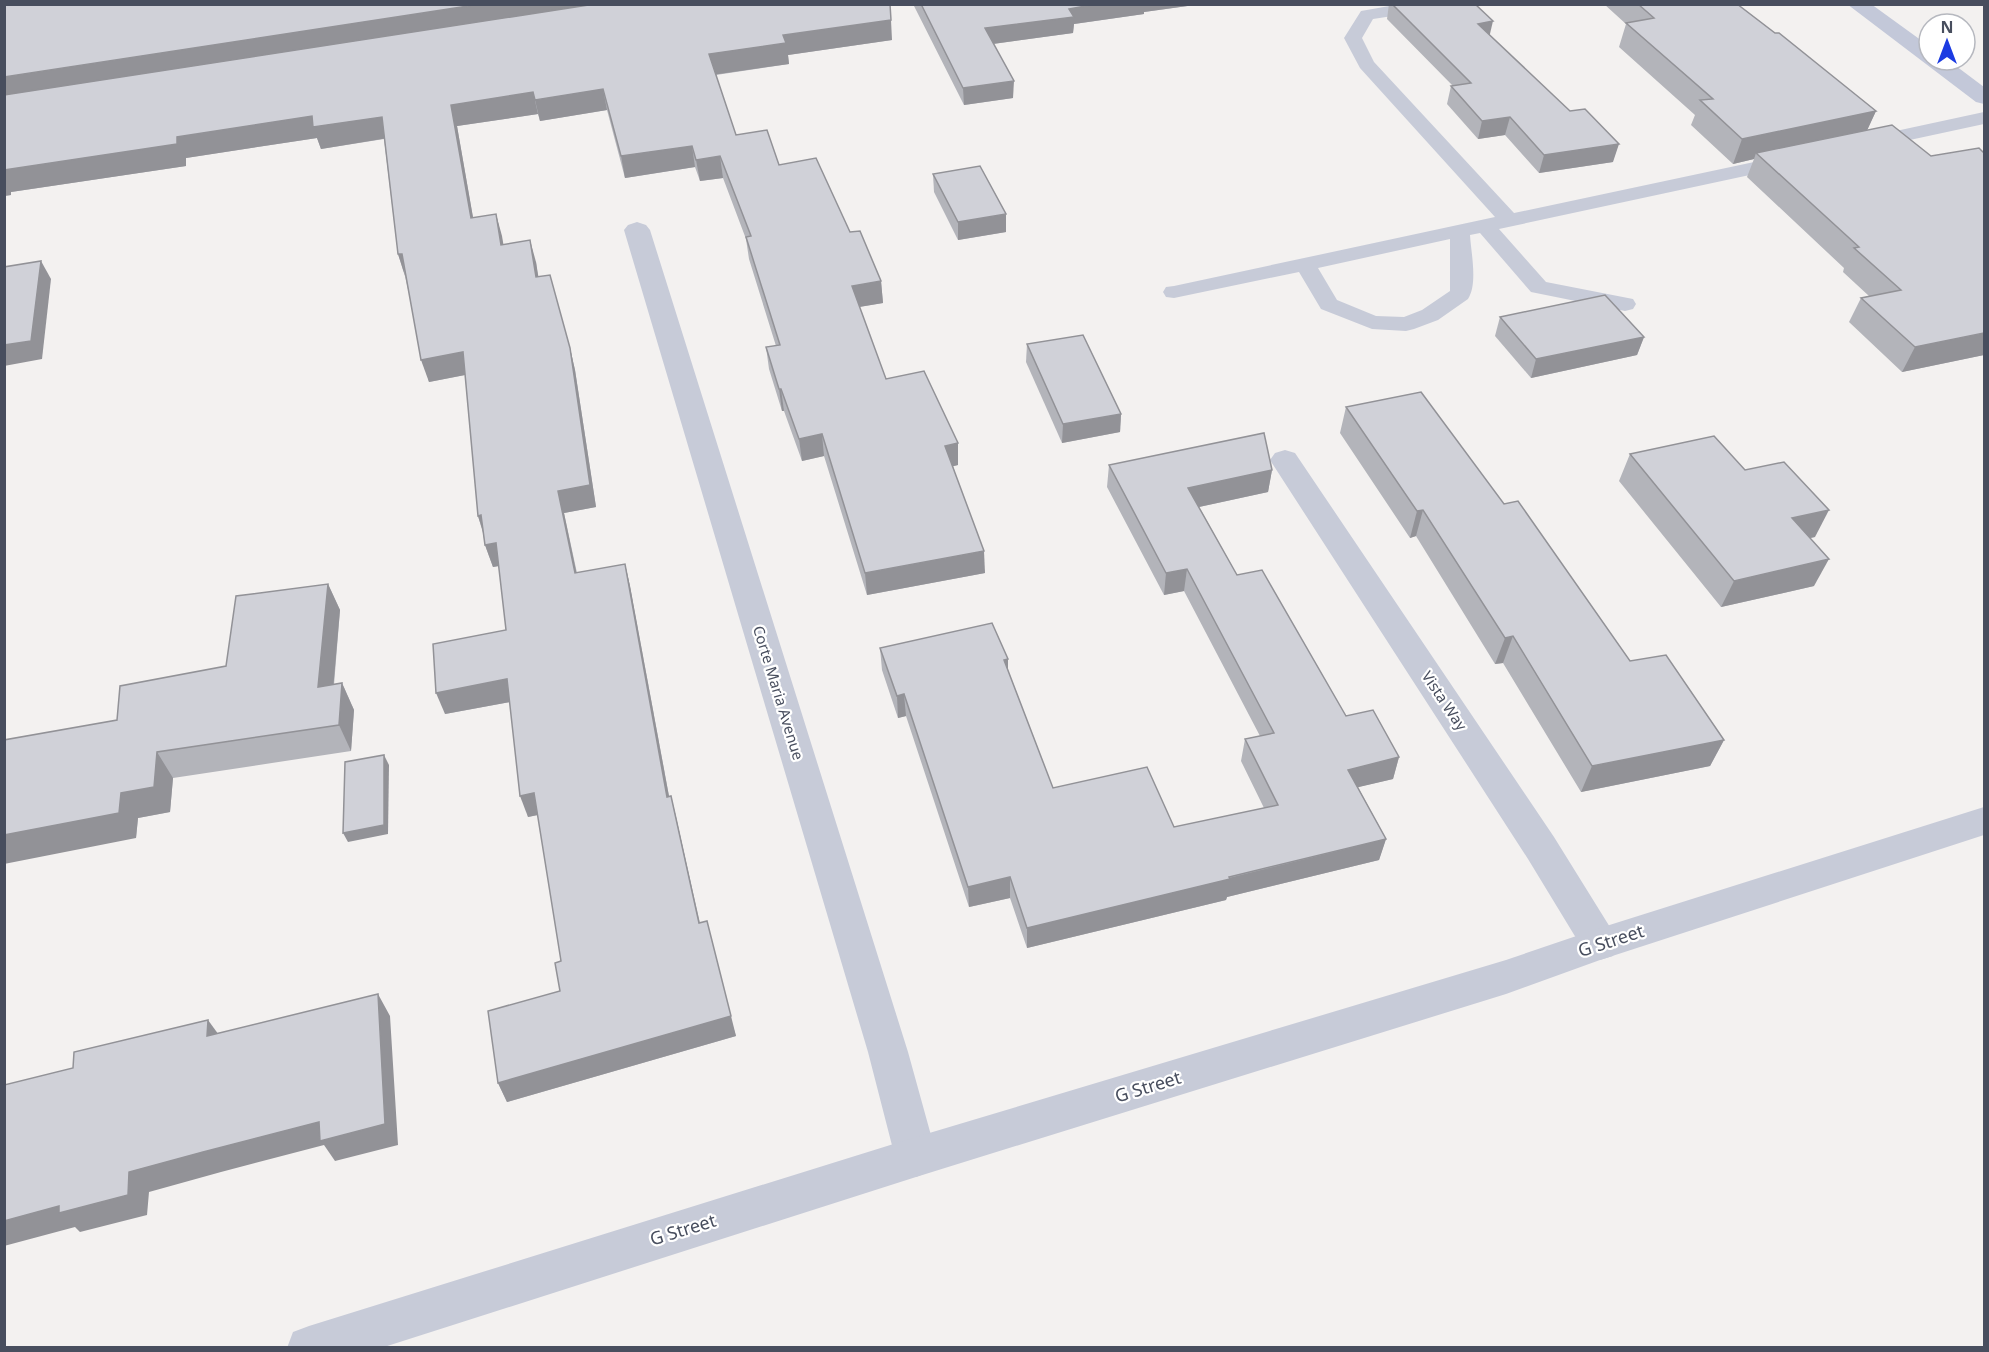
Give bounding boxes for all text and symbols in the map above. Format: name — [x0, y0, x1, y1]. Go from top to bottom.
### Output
north arrow — [1917, 12, 1977, 72]
text: N — [1940, 16, 1954, 38]
street label: Corte Maria Avenue — [749, 623, 809, 762]
street label: Vista Way — [1418, 667, 1472, 734]
street label: G Street — [1575, 918, 1647, 962]
street label: G Street — [1112, 1064, 1184, 1107]
street label: G Street — [647, 1207, 719, 1250]

